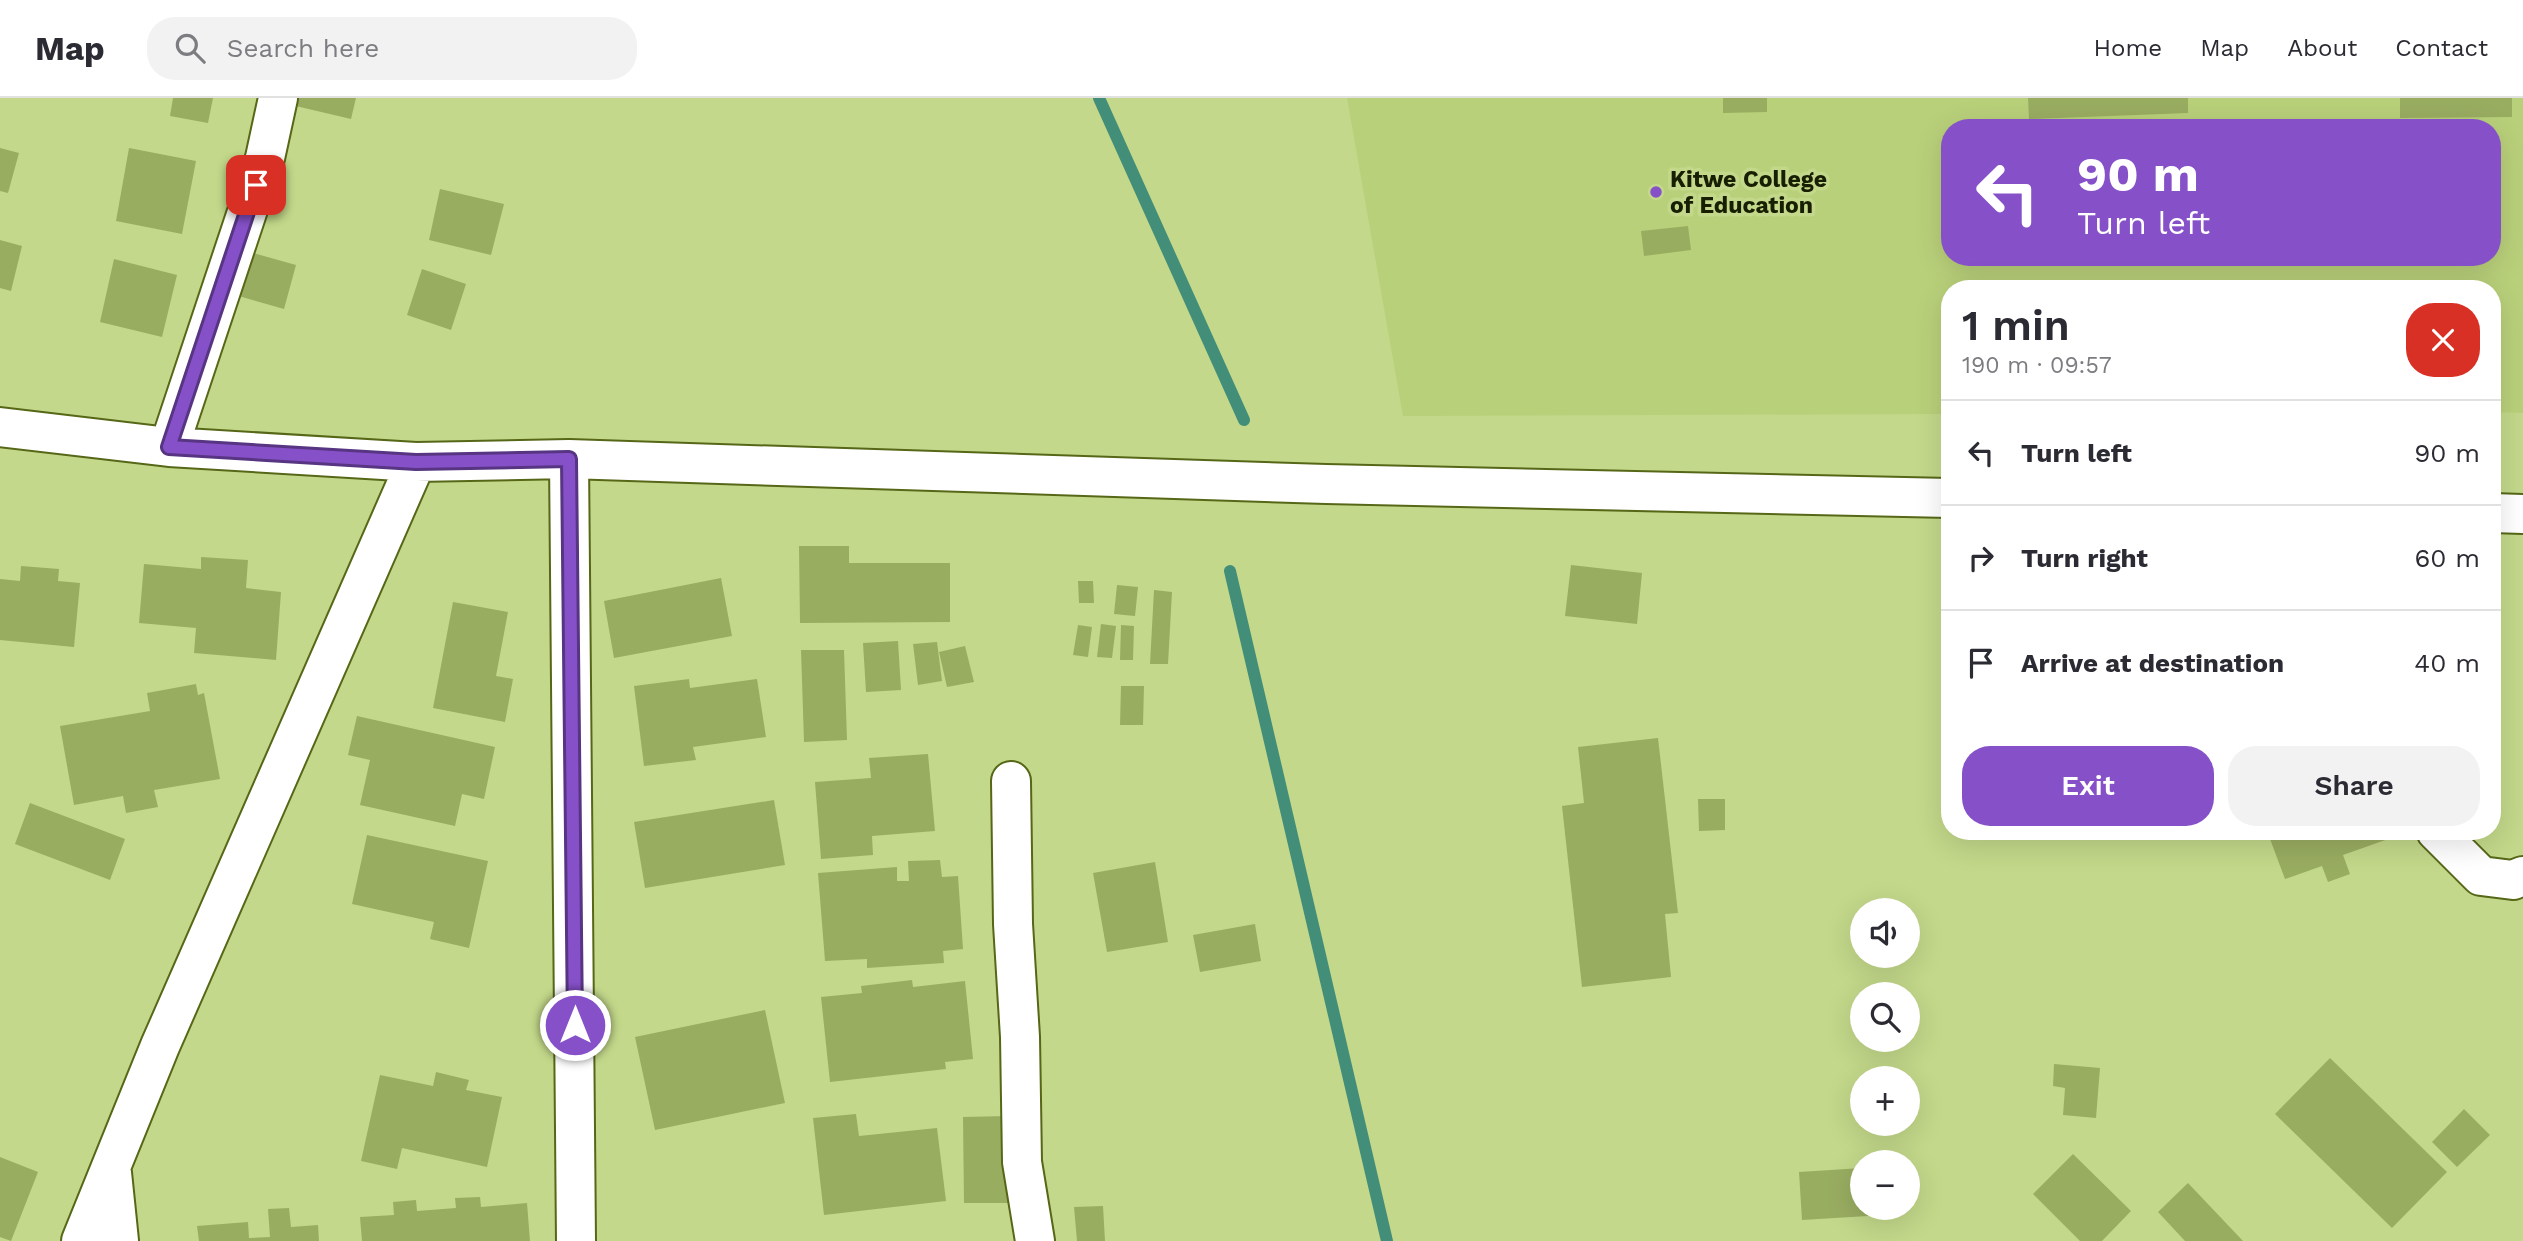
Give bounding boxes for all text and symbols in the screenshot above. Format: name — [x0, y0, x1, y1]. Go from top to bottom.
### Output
search box — [147, 17, 637, 80]
text: Map — [35, 29, 105, 68]
icon: search — [171, 29, 209, 67]
text: Search here — [227, 33, 379, 63]
text: Home — [2094, 34, 2162, 62]
text: Map — [2200, 34, 2249, 62]
text: About — [2287, 34, 2357, 62]
text: Contact — [2395, 34, 2488, 62]
text: 90 m — [2077, 145, 2199, 203]
icon: left — [1962, 147, 2053, 238]
pin — [226, 155, 286, 215]
icon: arrive — [237, 166, 275, 204]
place label: Kitwe College of Education — [1670, 166, 1827, 219]
marker: Kitwe College of Education — [1648, 184, 1664, 200]
text: Turn left — [2077, 204, 2210, 242]
text: 1 min — [1962, 301, 2070, 350]
button: close — [2406, 303, 2480, 377]
text: 190 m · 09:57 — [1962, 352, 2112, 379]
icon: left — [1962, 434, 2000, 472]
text: Turn left — [2021, 438, 2132, 468]
text: 90 m — [2414, 438, 2480, 468]
icon: right — [1962, 539, 2000, 577]
text: Turn right — [2021, 543, 2148, 573]
text: 60 m — [2414, 543, 2480, 573]
icon: arrive — [1962, 644, 2000, 682]
text: Arrive at destination — [2021, 648, 2284, 678]
text: 40 m — [2414, 648, 2480, 678]
button: Exit — [1962, 746, 2214, 826]
button: Share — [2228, 746, 2480, 826]
map controls — [1850, 898, 1920, 1220]
button: sound — [1850, 898, 1920, 968]
button: search — [1850, 982, 1920, 1052]
position arrow — [538, 988, 612, 1062]
button: + — [1850, 1066, 1920, 1136]
button: − — [1850, 1150, 1920, 1220]

